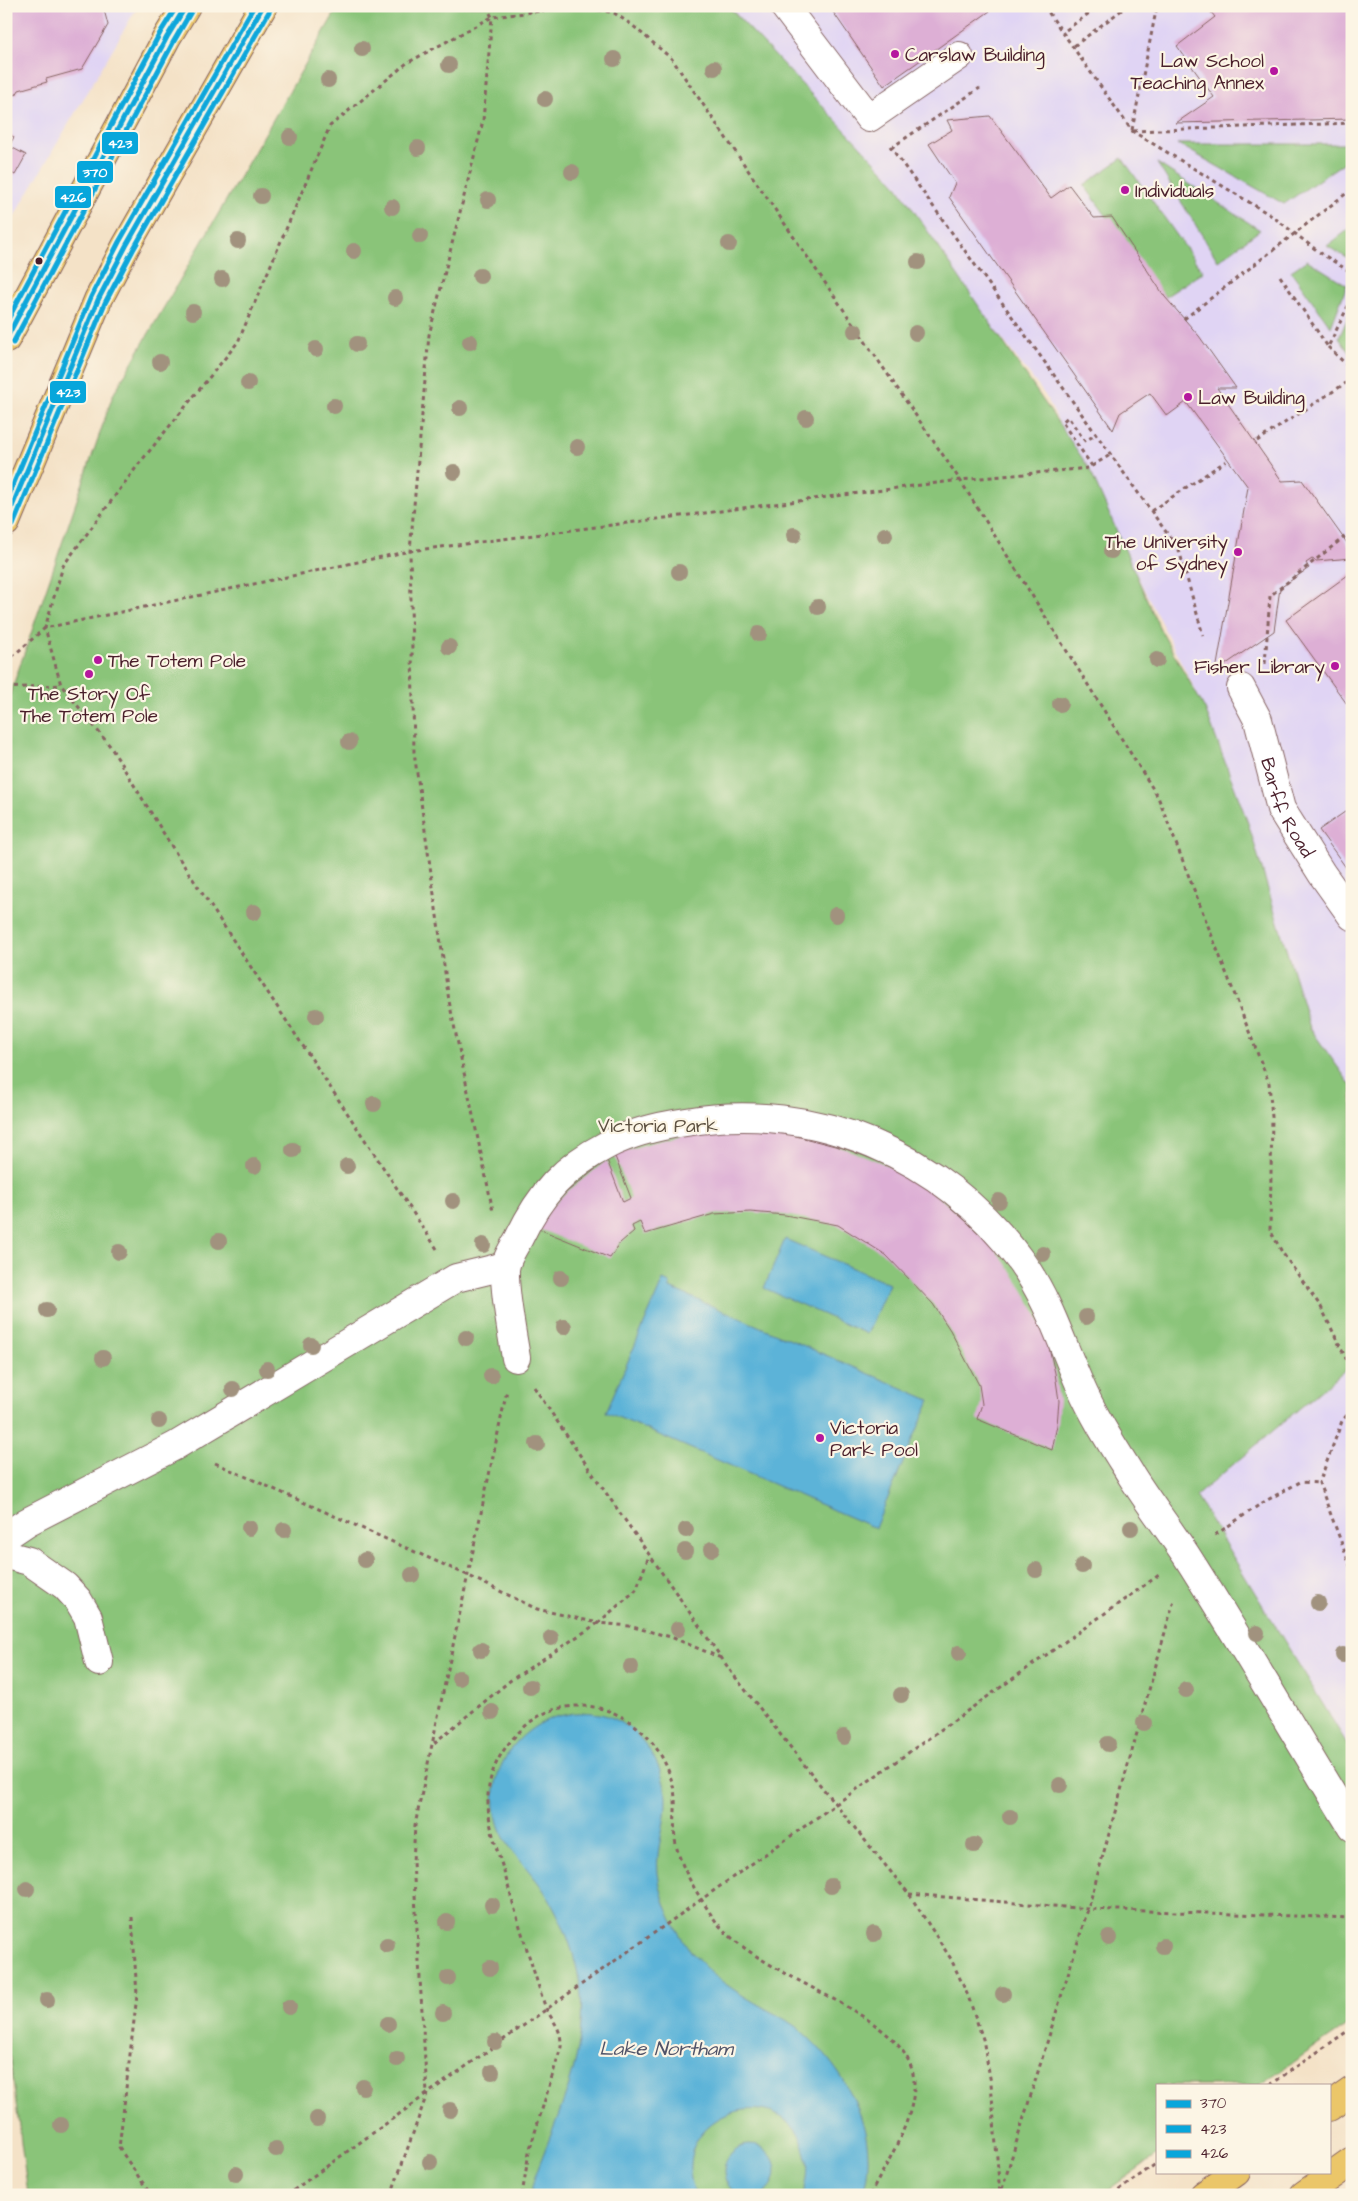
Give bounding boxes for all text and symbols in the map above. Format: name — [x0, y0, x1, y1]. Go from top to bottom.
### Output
place label: Carslaw Building — [905, 42, 1045, 70]
marker: Carslaw Building — [889, 48, 901, 60]
place label: Law School Teaching Annex — [1131, 48, 1264, 98]
marker: Law School Teaching Annex — [1268, 65, 1280, 77]
line badge: 423 — [101, 131, 139, 155]
text: 423 — [108, 134, 133, 154]
line badge: 370 — [76, 160, 114, 184]
text: 370 — [82, 163, 107, 183]
place label: Individuals — [1135, 178, 1214, 205]
marker: Individuals — [1119, 184, 1131, 196]
line badge: 426 — [54, 185, 92, 209]
text: 426 — [60, 188, 86, 208]
unlabelled marker — [34, 256, 44, 266]
line badge: 423 — [49, 380, 87, 404]
text: 423 — [56, 383, 81, 403]
place label: Law Building — [1198, 385, 1305, 413]
marker: Law Building — [1182, 391, 1194, 403]
place label: The University of Sydney — [1105, 529, 1229, 579]
marker: The University of Sydney — [1232, 546, 1244, 558]
place label: The Totem Pole — [108, 648, 246, 675]
marker: The Totem Pole — [92, 654, 104, 666]
place label: Fisher Library — [1194, 654, 1326, 682]
marker: Fisher Library — [1329, 660, 1341, 672]
marker: The Story Of The Totem Pole — [83, 668, 95, 680]
place label: The Story Of The Totem Pole — [20, 681, 158, 730]
street label: Barff Road — [1253, 755, 1320, 863]
park label: Victoria Park — [598, 1113, 718, 1140]
place label: Victoria Park Pool — [830, 1415, 918, 1464]
marker: Victoria Park Pool — [814, 1432, 826, 1444]
water label: Lake Northam — [599, 2035, 735, 2063]
legend — [1156, 2084, 1330, 2174]
text: 370 — [1200, 2093, 1227, 2114]
text: 423 — [1200, 2119, 1227, 2140]
text: 426 — [1200, 2143, 1229, 2164]

